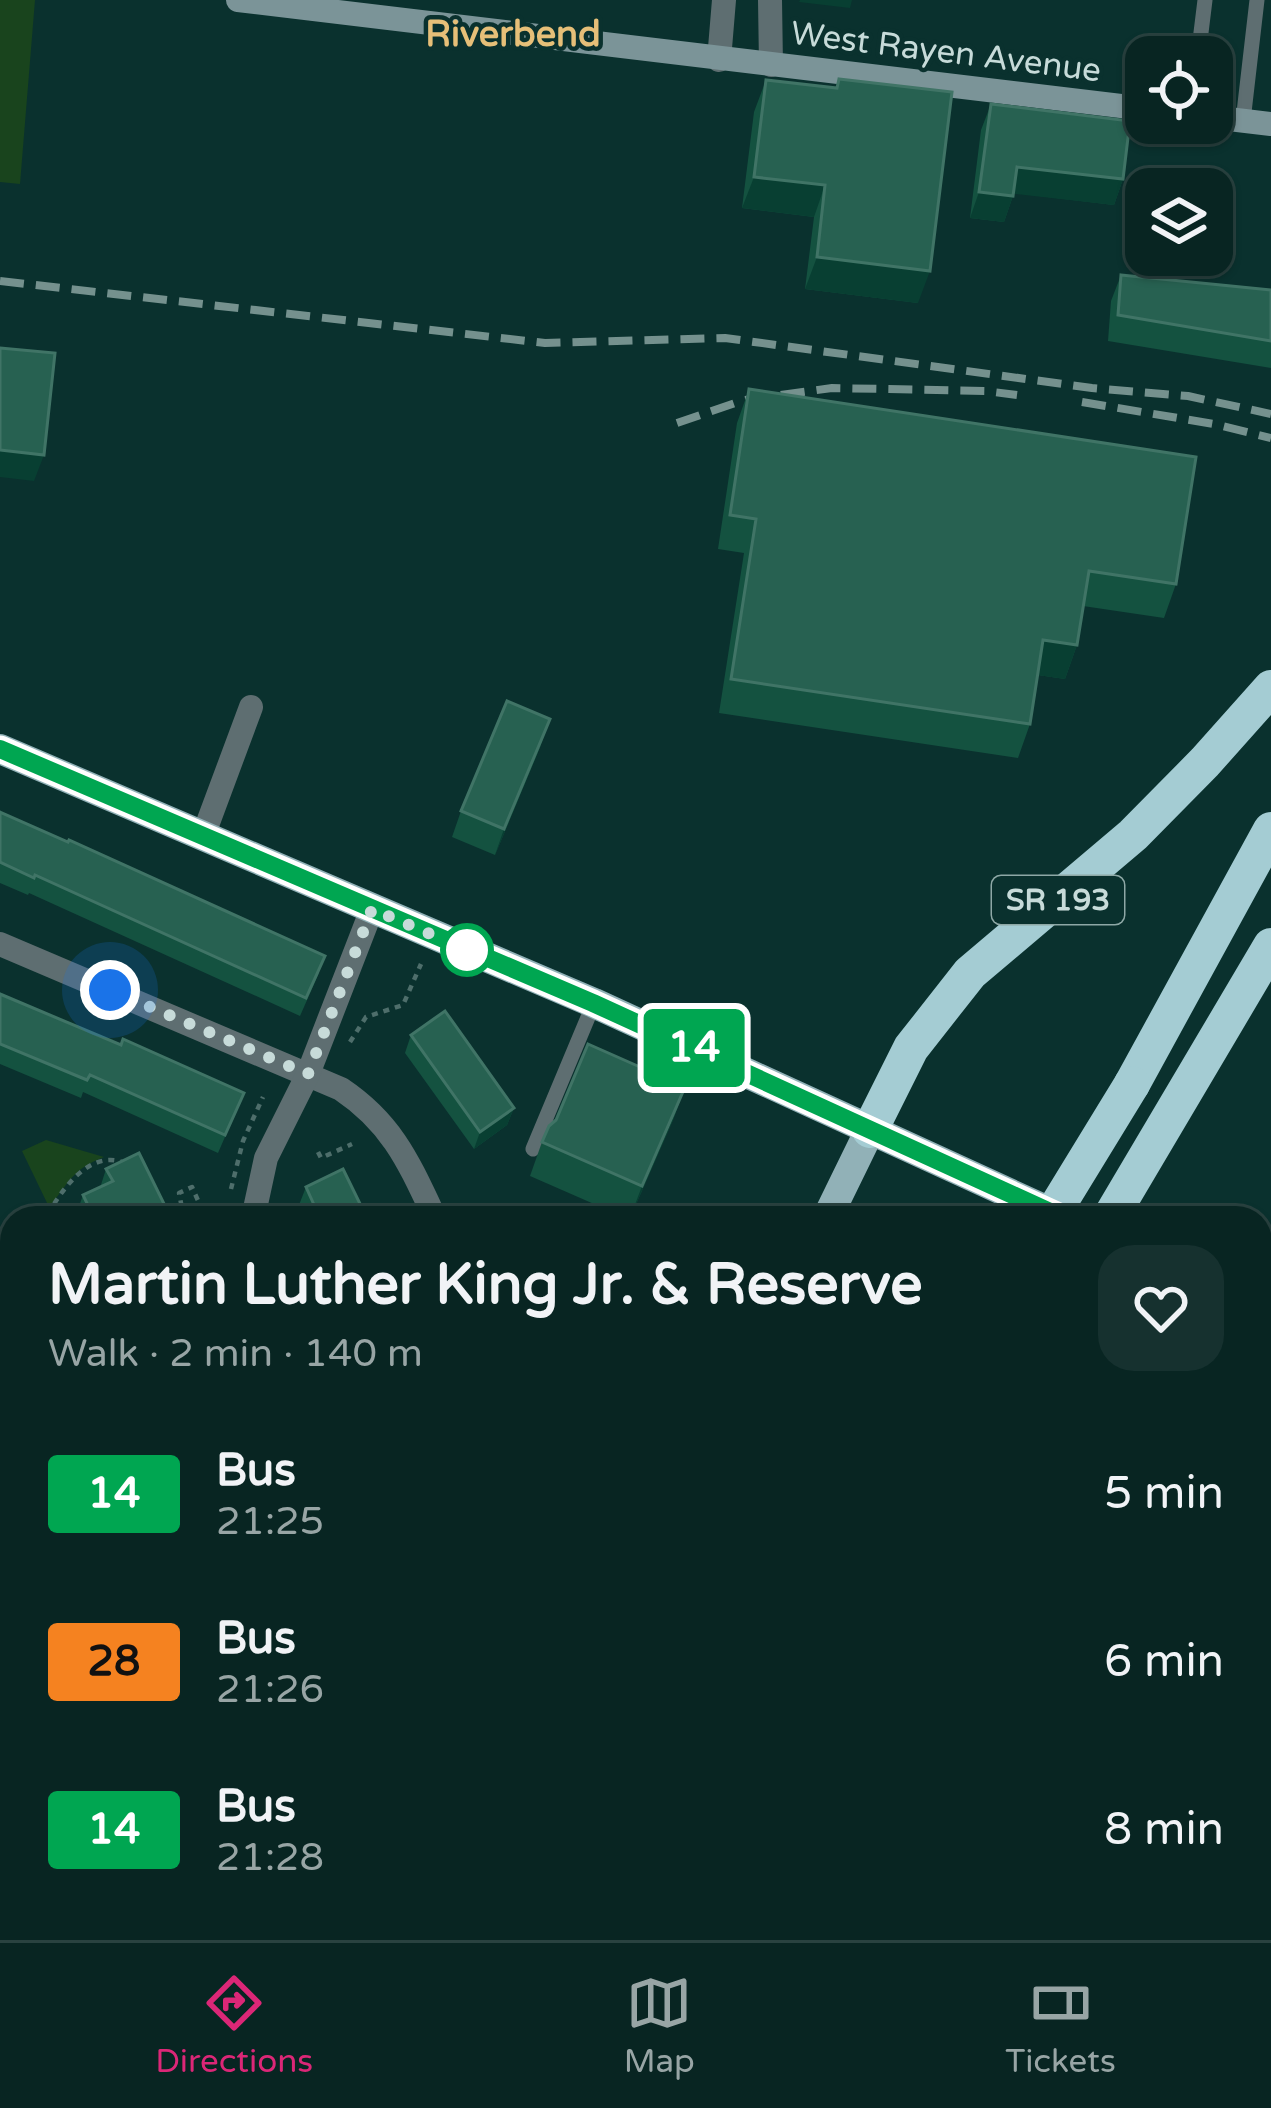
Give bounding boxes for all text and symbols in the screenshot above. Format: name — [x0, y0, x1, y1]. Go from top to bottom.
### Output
district label: Riverbend — [425, 13, 601, 56]
street label: West Rayen Avenue — [789, 14, 1103, 90]
map controls — [1125, 36, 1233, 276]
button: locate — [1125, 36, 1233, 144]
button: layers — [1125, 168, 1233, 276]
road number: SR 193 — [992, 876, 1124, 924]
unlabelled marker — [442, 925, 492, 975]
your location — [80, 960, 140, 1020]
line badge: 14 — [640, 1009, 748, 1087]
text: 14 — [668, 1022, 720, 1073]
button: heart — [1098, 1245, 1224, 1371]
text: Martin Luther King Jr. & Reserve — [48, 1251, 923, 1319]
text: Walk · 2 min · 140 m — [48, 1330, 423, 1377]
text: Bus — [216, 1444, 296, 1498]
text: 5 min — [1104, 1467, 1224, 1521]
text: 14 — [88, 1468, 140, 1519]
text: 21:25 — [216, 1498, 324, 1545]
text: Bus — [216, 1612, 296, 1666]
text: 6 min — [1104, 1635, 1224, 1689]
text: 28 — [88, 1636, 140, 1687]
text: 21:26 — [216, 1666, 324, 1713]
text: Bus — [216, 1780, 296, 1834]
text: 8 min — [1104, 1803, 1224, 1857]
text: 14 — [88, 1804, 140, 1855]
text: 21:28 — [216, 1834, 324, 1881]
tab: Directions — [155, 1970, 313, 2081]
tab: Map — [624, 1970, 695, 2081]
tab: Tickets — [1005, 1970, 1116, 2081]

